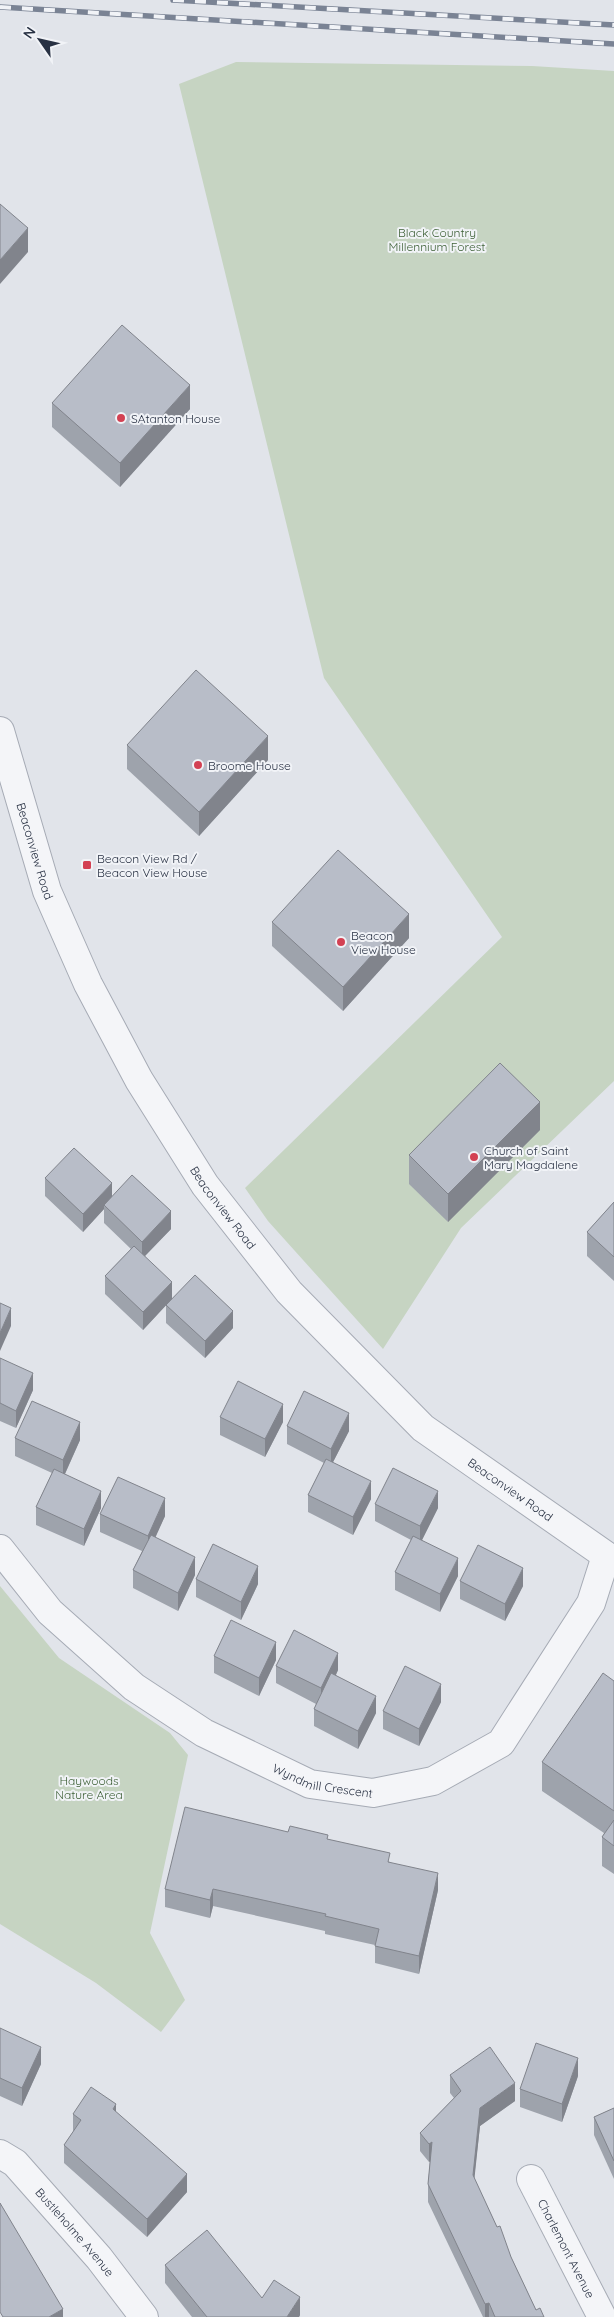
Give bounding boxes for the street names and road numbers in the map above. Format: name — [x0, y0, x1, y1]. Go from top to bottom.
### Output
street label: Beaconview Road — [14, 801, 57, 902]
street label: Beaconview Road — [187, 1163, 260, 1252]
street label: Beaconview Road — [465, 1454, 556, 1524]
street label: Wyndmill Crescent — [270, 1760, 374, 1800]
street label: Bustleholme Avenue — [33, 2184, 118, 2279]
street label: Charlemont Avenue — [535, 2196, 599, 2301]

